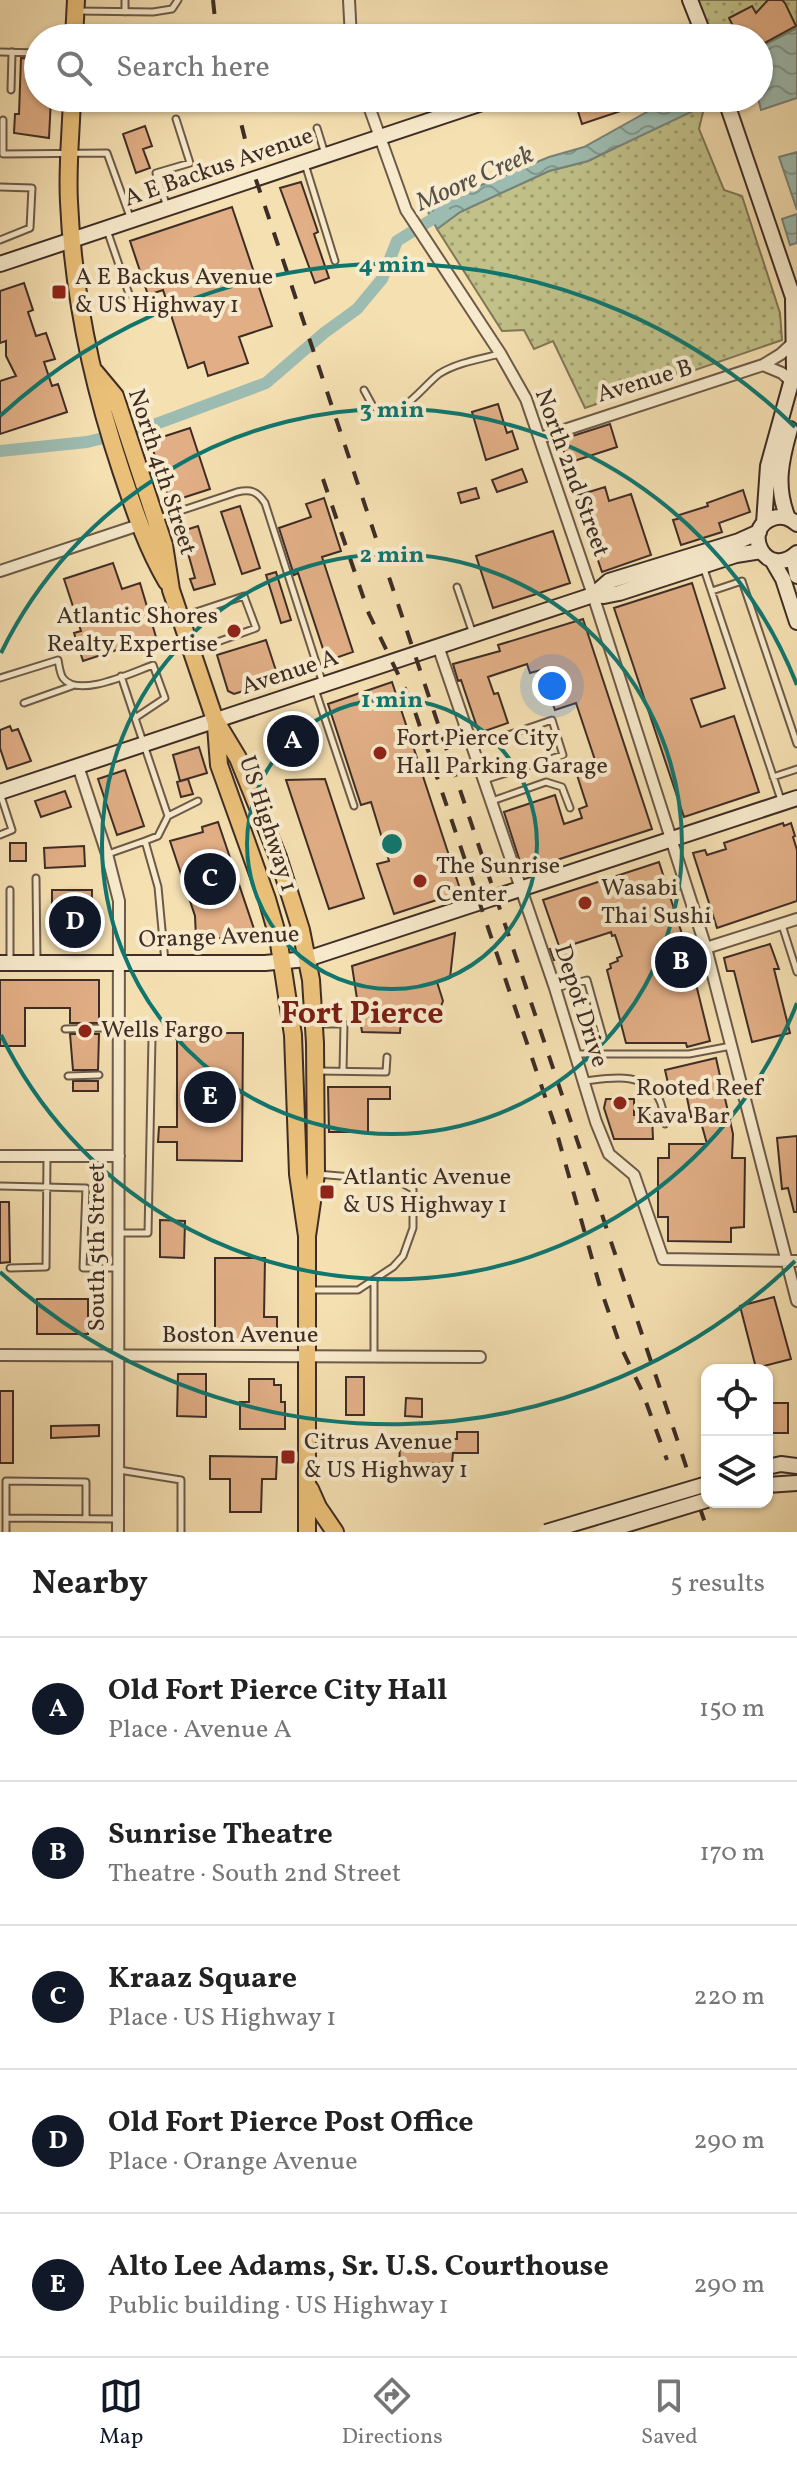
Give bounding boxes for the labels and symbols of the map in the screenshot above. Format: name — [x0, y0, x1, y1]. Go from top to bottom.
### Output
street label: A E Backus Avenue — [120, 120, 318, 216]
water label: Moore Creek — [409, 137, 540, 221]
text: 4 min — [359, 249, 426, 283]
place label: A E Backus Avenue & US Highway 1 — [75, 261, 273, 323]
marker: A E Backus Avenue & US Highway 1 — [50, 283, 68, 301]
street label: Avenue B — [593, 351, 697, 413]
street label: North 2nd Street — [525, 384, 617, 562]
street label: North 4th Street — [118, 385, 204, 559]
text: 3 min — [360, 394, 424, 428]
text: 2 min — [360, 539, 425, 573]
place label: Atlantic Shores Realty Expertise — [47, 600, 218, 662]
marker: Atlantic Shores Realty Expertise — [225, 622, 243, 640]
street label: Avenue A — [237, 641, 343, 705]
your location — [532, 666, 572, 706]
text: 1 min — [361, 684, 423, 718]
pin: A — [267, 711, 319, 771]
place label: Fort Pierce City Hall Parking Garage — [396, 722, 608, 784]
marker: Fort Pierce City Hall Parking Garage — [371, 744, 389, 762]
street label: US Highway 1 — [229, 752, 305, 896]
centre of rings — [378, 830, 406, 858]
pin: C — [184, 849, 236, 909]
place label: The Sunrise Center — [436, 850, 560, 912]
marker: The Sunrise Center — [411, 872, 429, 890]
place label: Wasabi Thai Sushi — [601, 872, 711, 934]
pin: D — [49, 892, 101, 952]
marker: Wasabi Thai Sushi — [576, 894, 594, 912]
street label: Orange Avenue — [138, 918, 300, 958]
pin: B — [655, 932, 707, 992]
street label: Depot Drive — [544, 940, 616, 1072]
district label: Fort Pierce — [280, 993, 444, 1037]
place label: Wells Fargo — [101, 1014, 223, 1048]
marker: Wells Fargo — [76, 1022, 94, 1040]
pin: E — [184, 1067, 236, 1127]
place label: Rooted Reef Kava Bar — [636, 1072, 765, 1134]
marker: Rooted Reef Kava Bar — [611, 1094, 629, 1112]
place label: Atlantic Avenue & US Highway 1 — [343, 1161, 511, 1223]
street label: South 5th Street — [81, 1162, 115, 1332]
marker: Atlantic Avenue & US Highway 1 — [318, 1183, 336, 1201]
street label: Boston Avenue — [162, 1319, 318, 1353]
place label: Citrus Avenue & US Highway 1 — [304, 1426, 468, 1488]
marker: Citrus Avenue & US Highway 1 — [279, 1448, 297, 1466]

